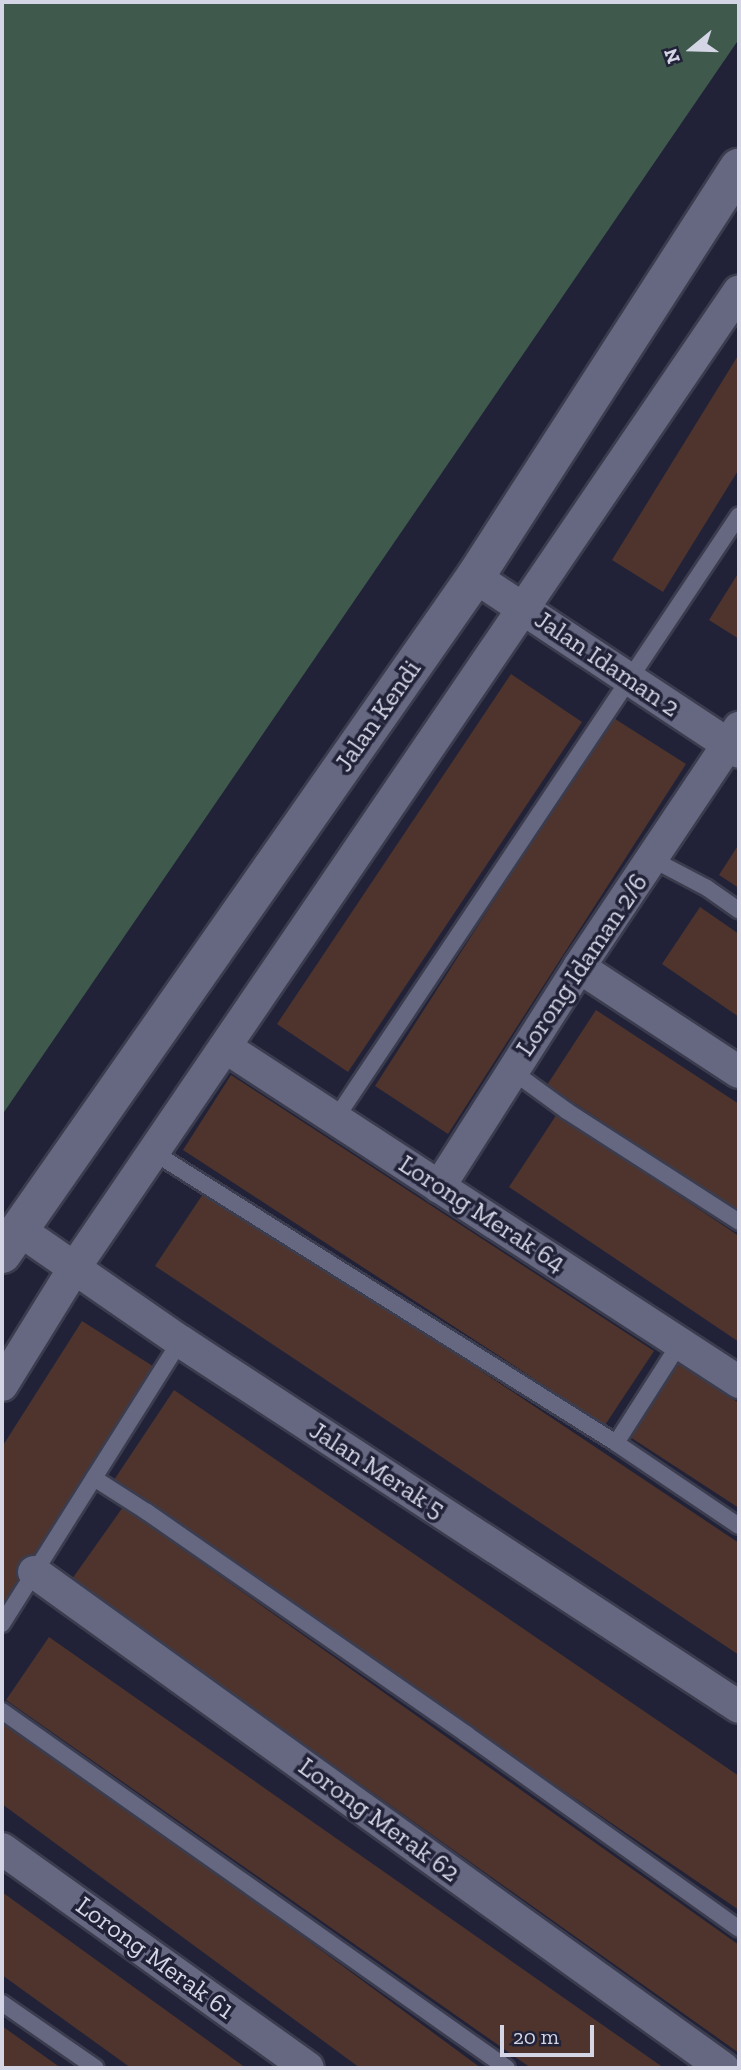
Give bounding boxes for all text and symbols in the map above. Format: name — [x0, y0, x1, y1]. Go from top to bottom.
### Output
north arrow — [657, 14, 727, 84]
text: N — [658, 45, 685, 67]
street label: Jalan Idaman 2 — [529, 604, 685, 724]
street label: Jalan Kendi — [328, 654, 428, 778]
street label: Lorong Idaman 2/6 — [510, 868, 654, 1062]
street label: Lorong Merak 64 — [393, 1149, 571, 1279]
street label: Jalan Merak 5 — [304, 1415, 450, 1525]
street label: Lorong Merak 62 — [292, 1751, 466, 1889]
street label: Lorong Merak 61 — [70, 1890, 240, 2026]
scale bar — [503, 2010, 598, 2054]
text: 20 m — [513, 2024, 559, 2049]

